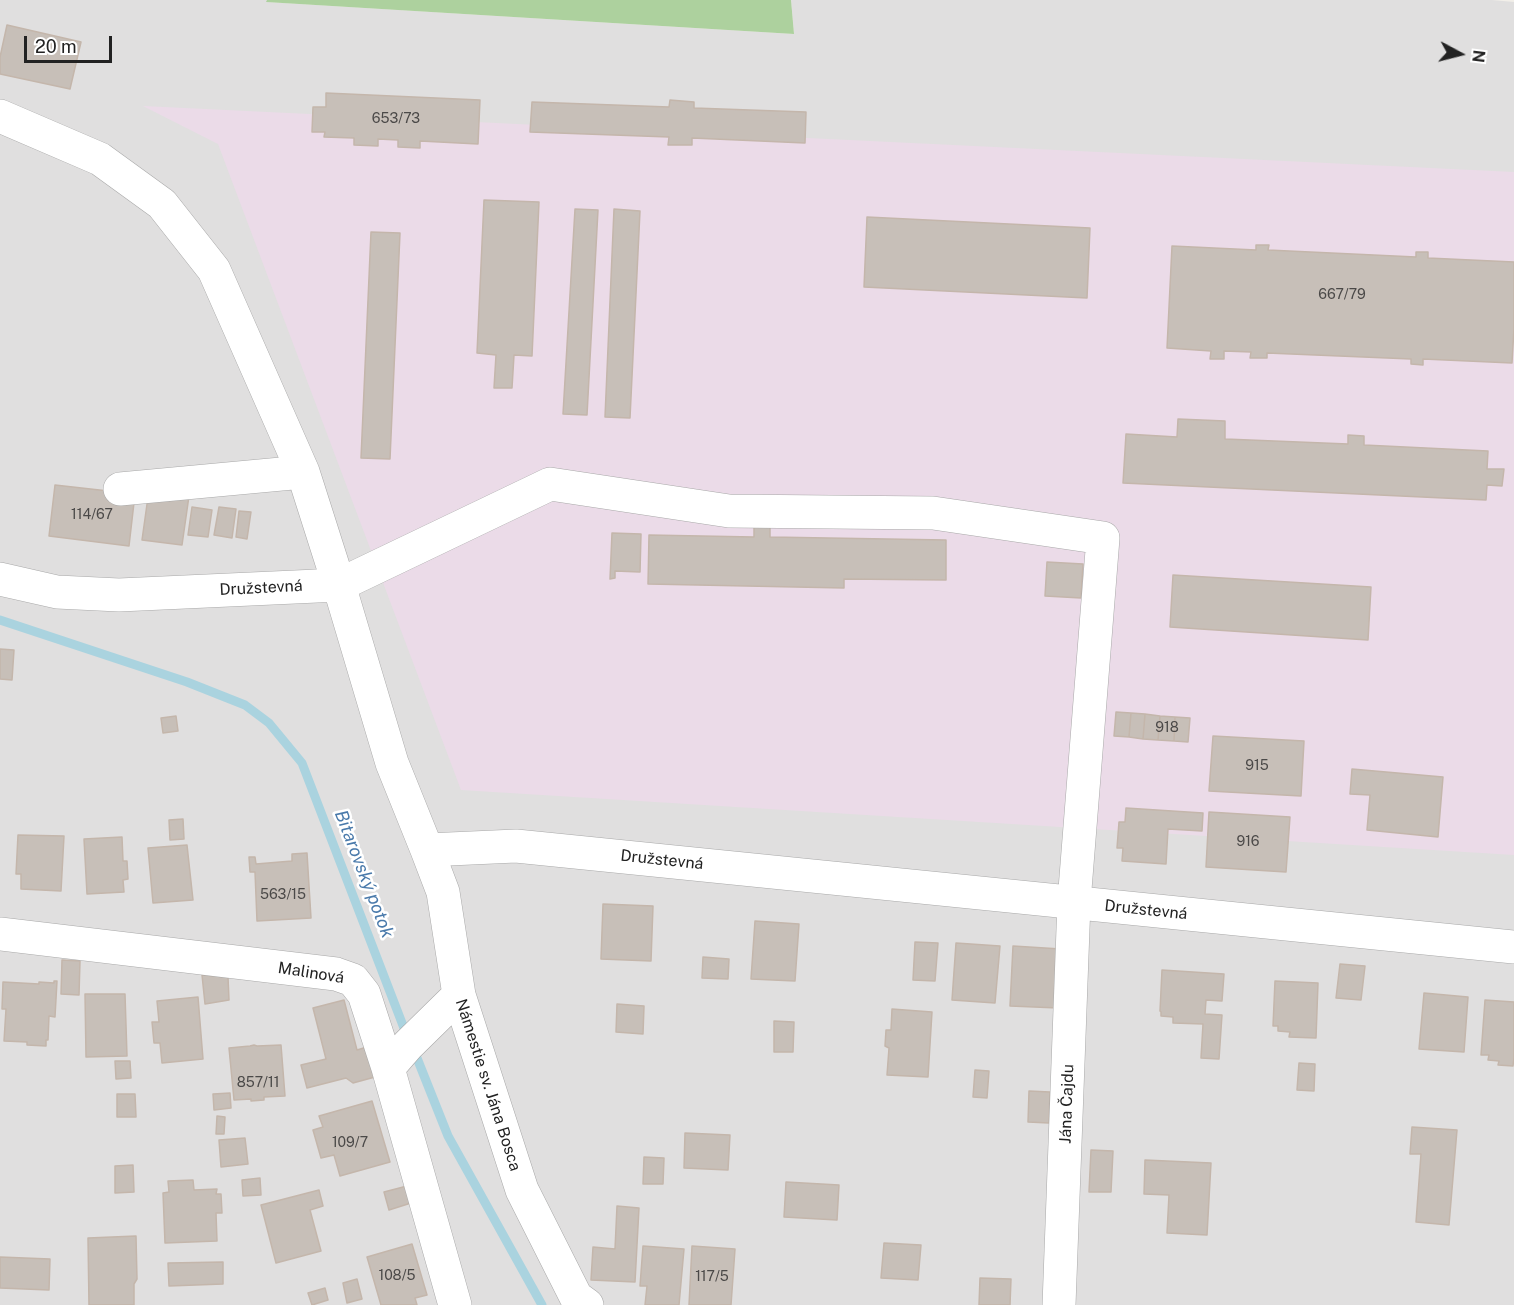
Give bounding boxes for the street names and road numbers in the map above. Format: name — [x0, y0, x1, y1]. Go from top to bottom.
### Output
street label: Družstevná — [219, 576, 303, 600]
street label: Družstevná — [620, 846, 704, 874]
street label: Družstevná — [1104, 896, 1188, 924]
street label: Malinová — [277, 958, 345, 988]
street label: Námestie sv. Jána Bosca — [451, 996, 525, 1174]
street label: Jána Čajdu — [1056, 1064, 1078, 1144]

